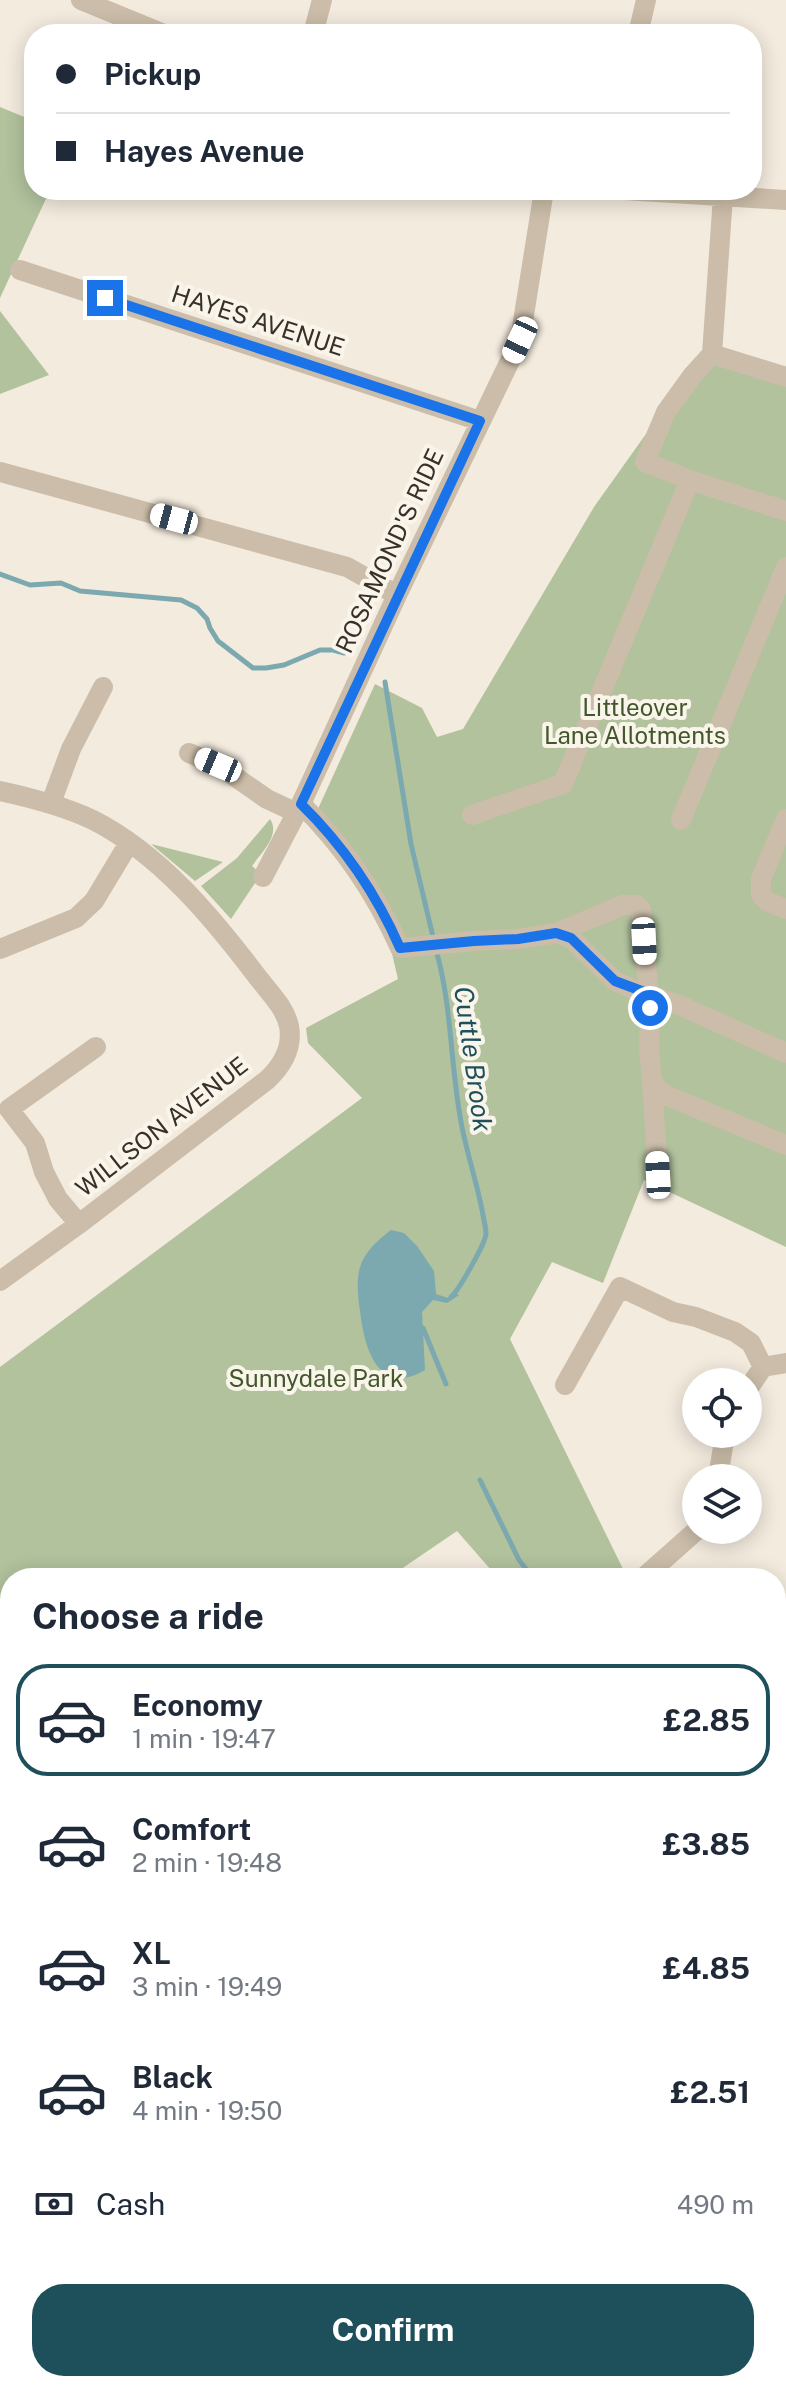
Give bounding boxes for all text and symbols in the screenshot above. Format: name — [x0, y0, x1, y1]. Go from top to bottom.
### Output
text: Pickup — [104, 56, 201, 92]
text: Hayes Avenue — [104, 133, 305, 169]
street label: HAYES AVENUE — [168, 279, 348, 361]
route end — [87, 280, 123, 316]
car — [499, 313, 541, 367]
street label: ROSAMOND'S RIDE — [329, 444, 449, 657]
car — [148, 501, 200, 537]
park label: Littleover Lane Allotments — [544, 693, 726, 749]
car — [191, 745, 245, 785]
car — [631, 916, 657, 966]
water label: Cuttle Brook — [448, 984, 499, 1134]
route start — [632, 990, 668, 1026]
street label: WILLSON AVENUE — [70, 1050, 253, 1202]
car — [645, 1150, 671, 1200]
park label: Sunnydale Park — [229, 1364, 403, 1392]
map controls — [682, 1368, 762, 1544]
button: locate — [682, 1368, 762, 1448]
button: layers — [682, 1464, 762, 1544]
text: Choose a ride — [32, 1595, 264, 1637]
icon: car — [36, 1684, 108, 1756]
text: Economy — [132, 1687, 263, 1723]
text: £2.85 — [663, 1702, 750, 1738]
text: 1 min · 19:47 — [132, 1723, 276, 1754]
icon: car — [36, 1808, 108, 1880]
text: Comfort — [132, 1811, 251, 1847]
text: £3.85 — [662, 1826, 750, 1862]
text: 2 min · 19:48 — [132, 1847, 282, 1878]
icon: car — [36, 1932, 108, 2004]
text: XL — [132, 1935, 171, 1971]
text: £4.85 — [662, 1950, 750, 1986]
text: 3 min · 19:49 — [132, 1971, 282, 2002]
icon: car — [36, 2056, 108, 2128]
text: Black — [132, 2059, 213, 2095]
text: £2.51 — [670, 2074, 750, 2110]
text: 4 min · 19:50 — [132, 2095, 282, 2126]
icon: cash — [32, 2182, 76, 2226]
text: Cash — [96, 2186, 165, 2222]
text: 490 m — [677, 2189, 754, 2220]
button: Confirm — [32, 2284, 754, 2376]

